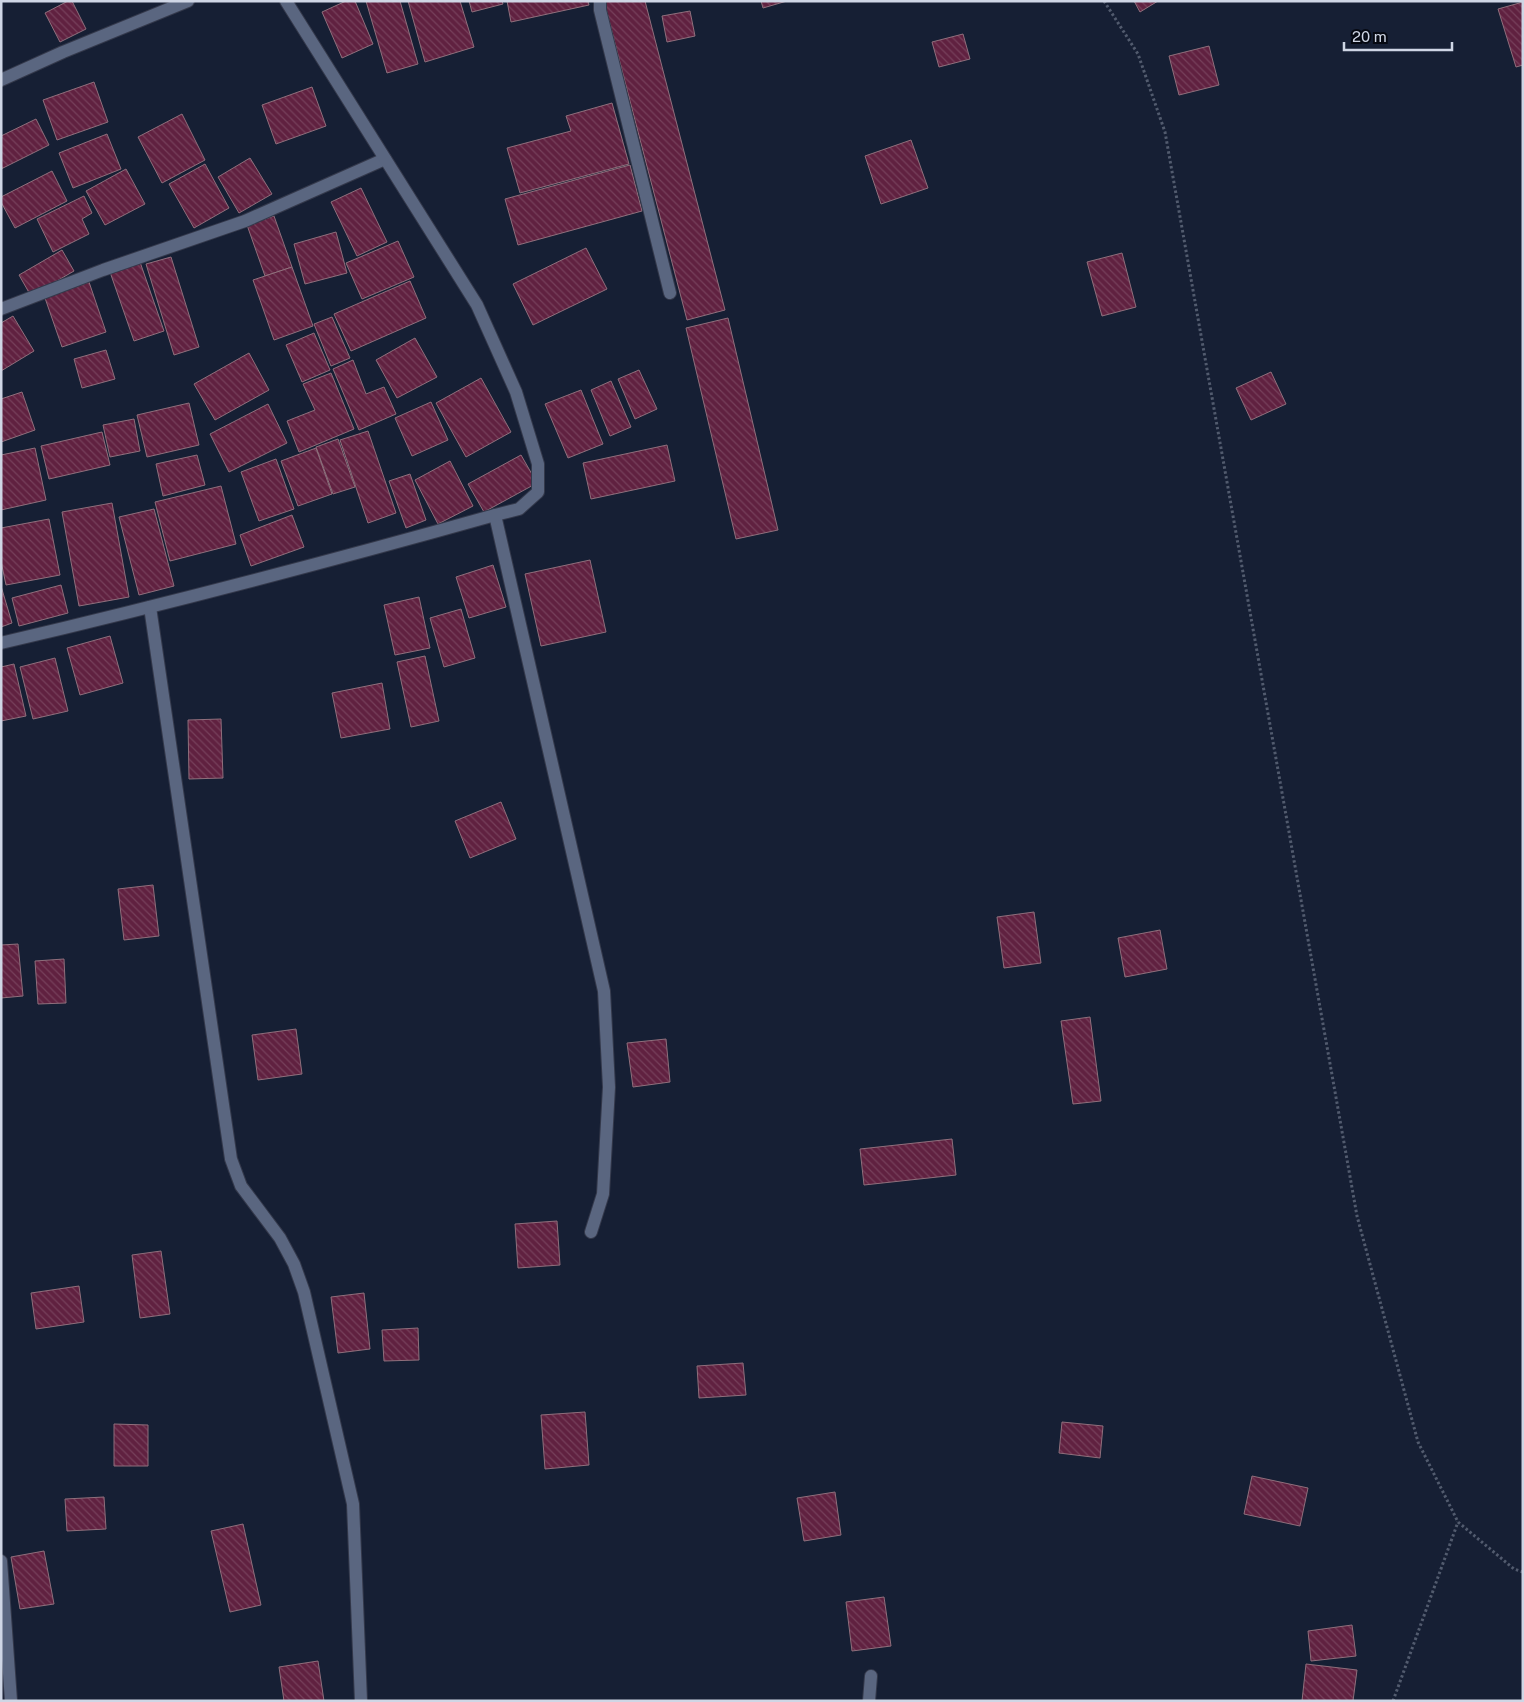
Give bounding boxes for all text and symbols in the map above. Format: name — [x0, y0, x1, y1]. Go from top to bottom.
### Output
scale bar — [1344, 20, 1452, 52]
text: 20 m — [1352, 28, 1387, 45]

